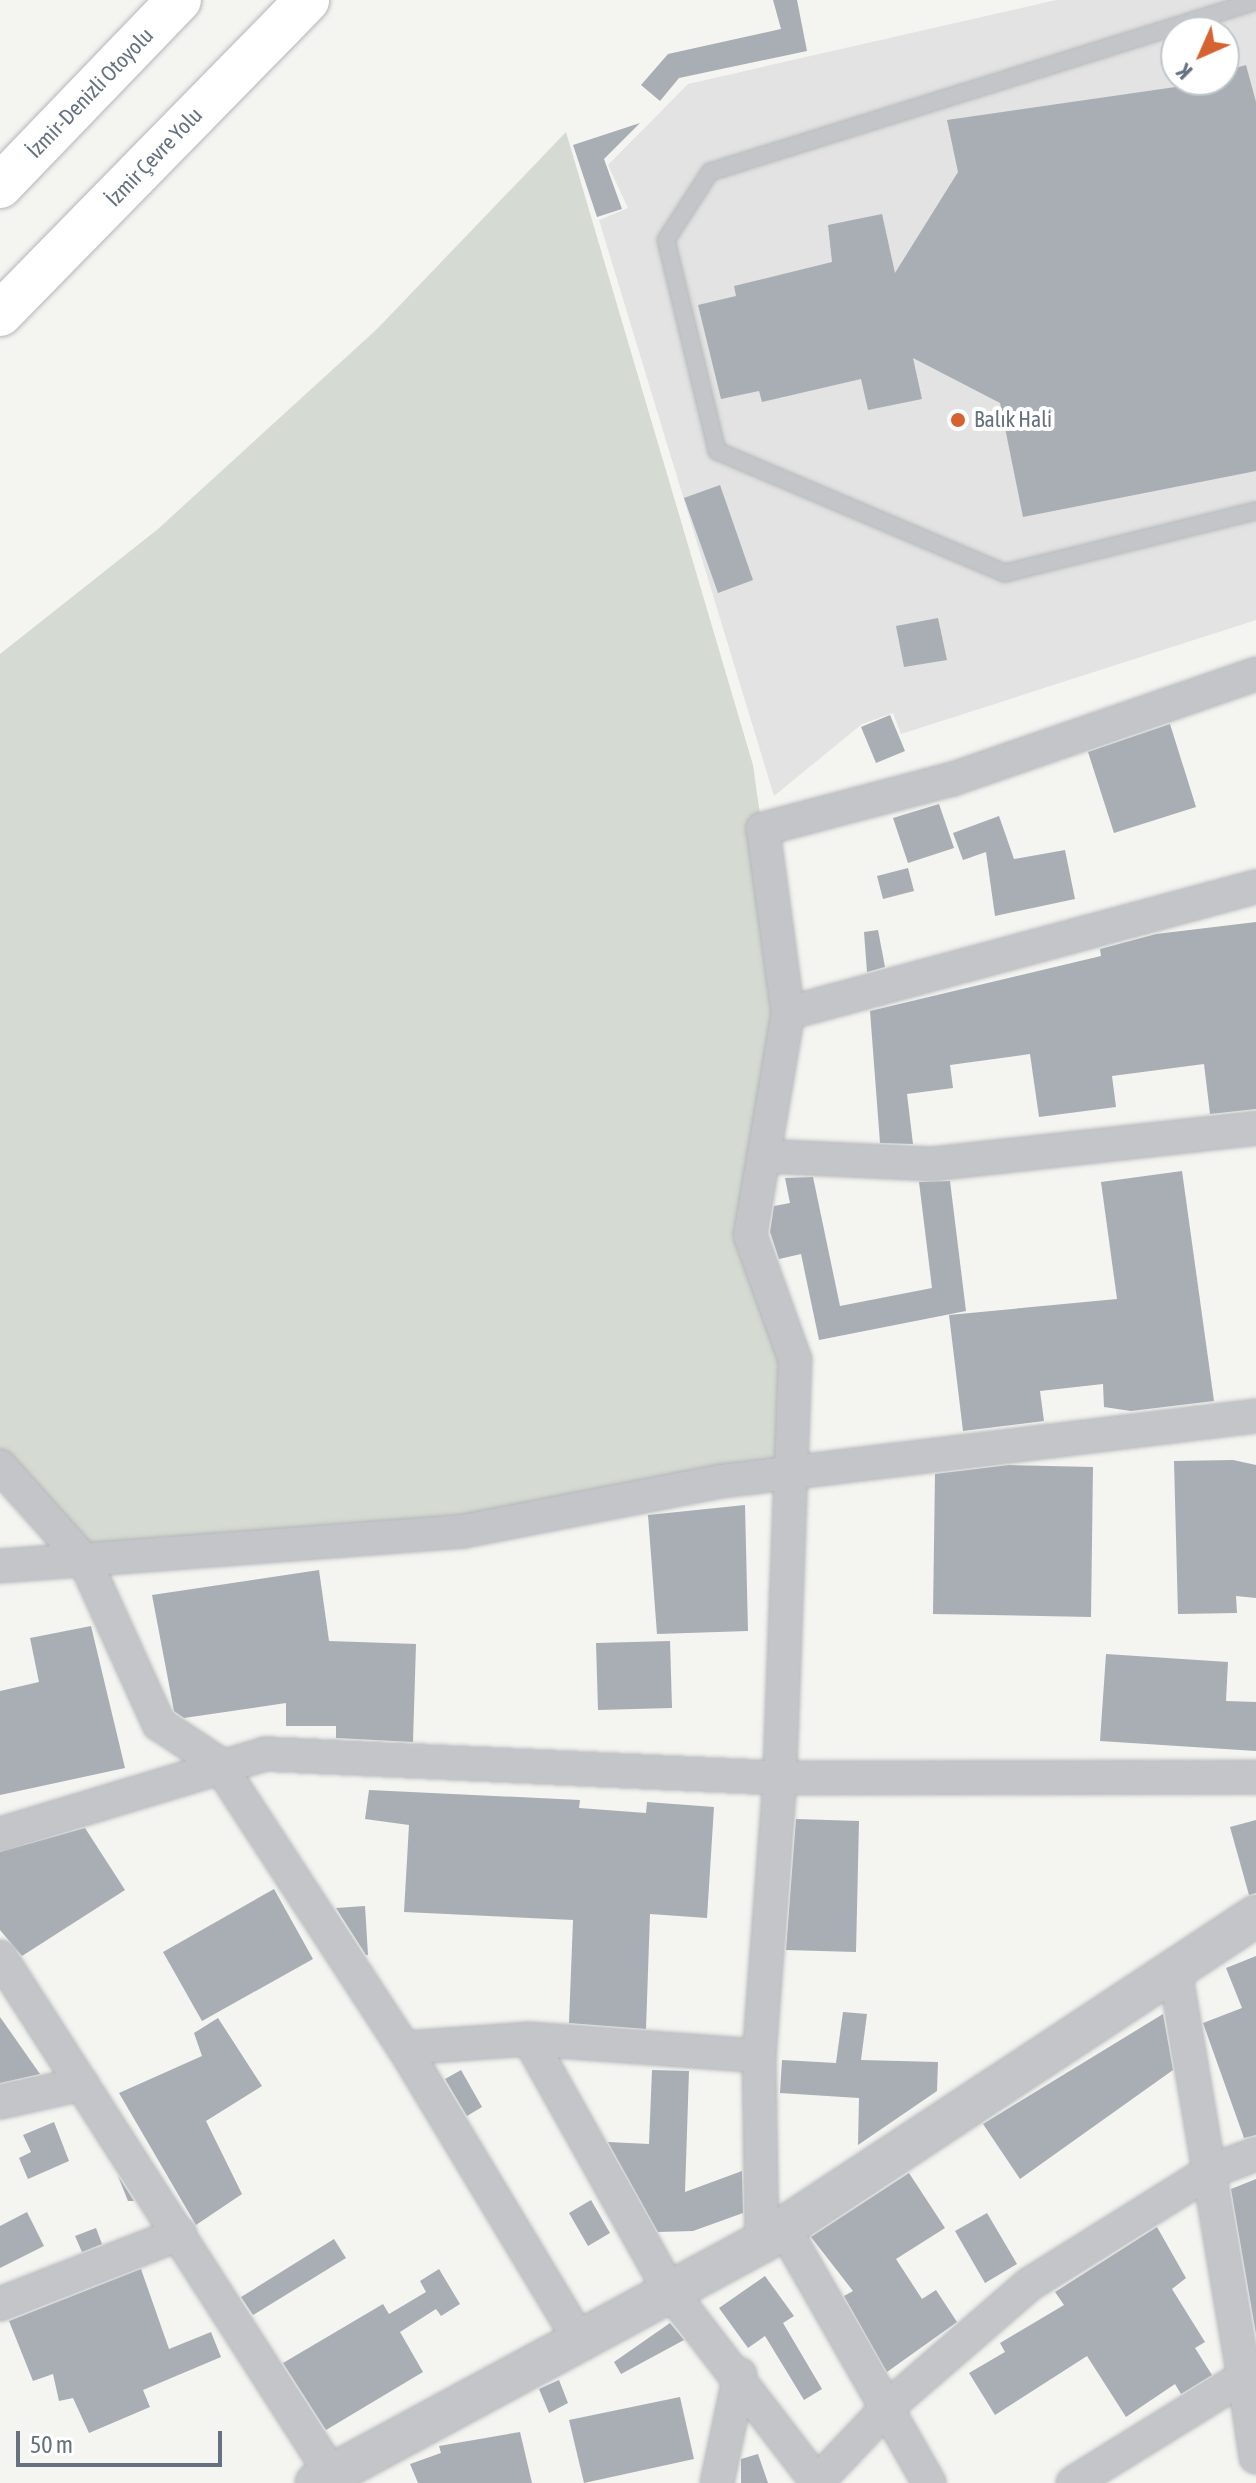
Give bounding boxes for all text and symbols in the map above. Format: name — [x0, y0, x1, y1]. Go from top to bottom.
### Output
north arrow — [1160, 16, 1240, 96]
street label: İzmir-Denizli Otoyolu — [21, 22, 159, 164]
text: K — [1171, 59, 1197, 85]
street label: İzmir Çevre Yolu — [100, 102, 208, 212]
place label: Balık Hali — [974, 407, 1052, 433]
marker: Balık Hali — [949, 411, 967, 429]
scale bar — [20, 2415, 226, 2465]
text: 50 m — [30, 2431, 73, 2458]

